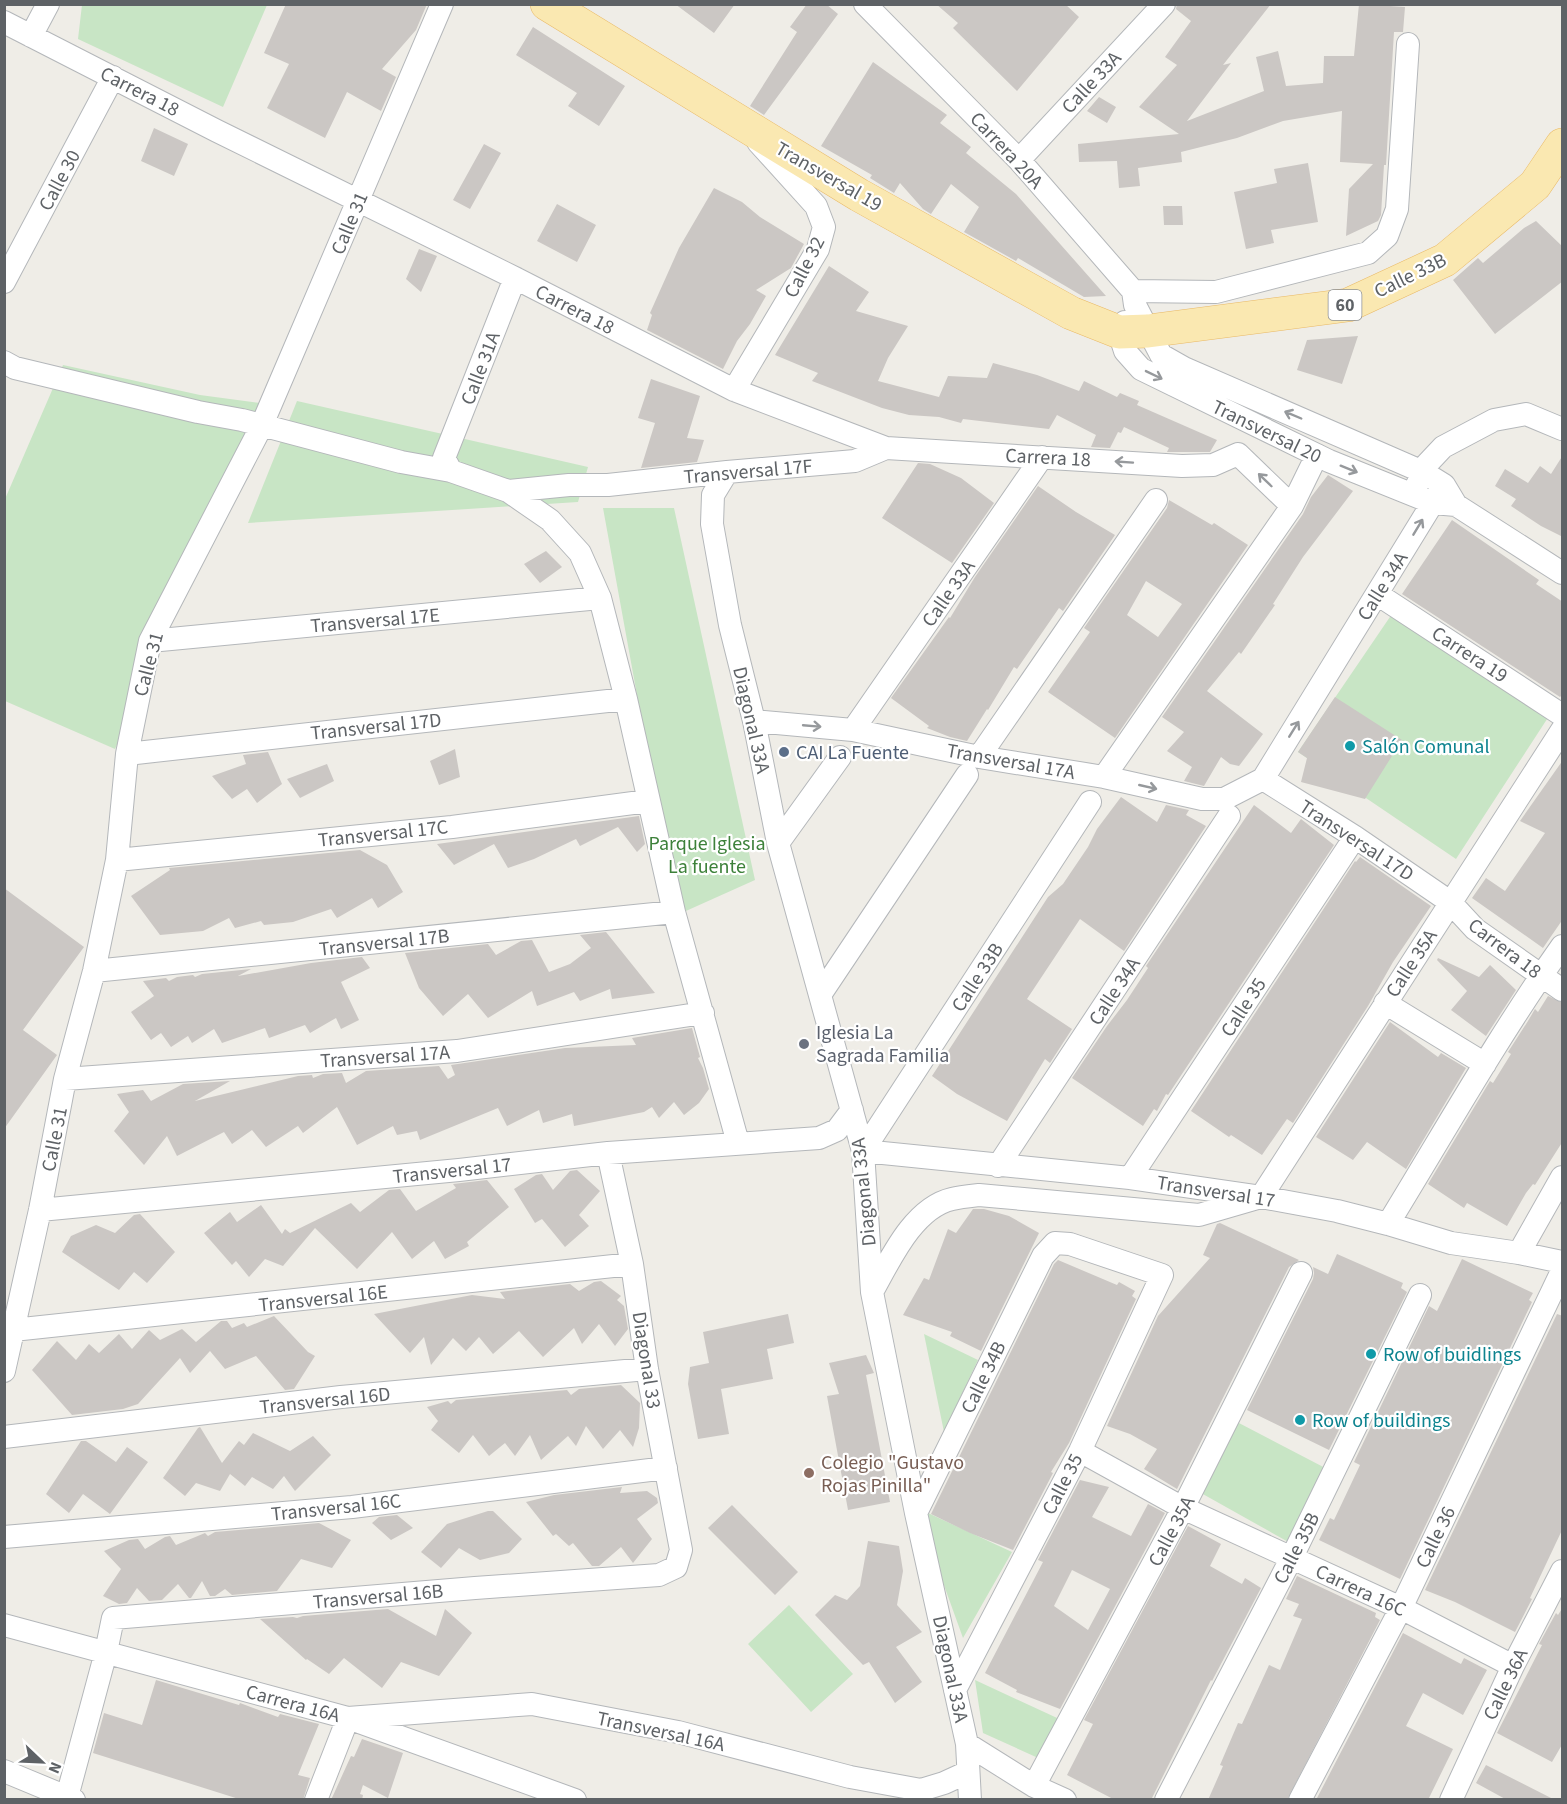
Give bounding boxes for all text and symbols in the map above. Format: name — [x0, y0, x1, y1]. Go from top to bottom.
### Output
street label: Calle 33A — [1055, 45, 1128, 120]
street label: Carrera 18 — [95, 60, 184, 124]
street label: Carrera 20A — [963, 106, 1049, 196]
street label: Transversal 19 — [770, 135, 887, 219]
street label: Calle 30 — [32, 145, 88, 216]
street label: Calle 31 — [324, 188, 376, 259]
street label: Calle 32 — [778, 232, 832, 303]
street label: Calle 33B — [1370, 246, 1451, 305]
street label: Carrera 18 — [530, 278, 619, 342]
road number: 60 — [1328, 290, 1362, 320]
street label: Calle 31A — [454, 328, 508, 409]
one-way arrow — [1145, 370, 1163, 382]
street label: Transversal 20 — [1207, 393, 1326, 471]
one-way arrow — [1284, 409, 1302, 420]
street label: Carrera 18 — [1005, 442, 1091, 474]
street label: Transversal 17F — [683, 452, 814, 492]
one-way arrow — [1114, 456, 1134, 467]
one-way arrow — [1339, 464, 1358, 475]
one-way arrow — [1258, 473, 1273, 487]
one-way arrow — [1413, 519, 1425, 536]
street label: Calle 34A — [1351, 547, 1415, 626]
street label: Calle 33A — [915, 554, 982, 633]
street label: Transversal 17E — [309, 601, 441, 641]
street label: Carrera 19 — [1426, 620, 1513, 690]
street label: Calle 31 — [127, 629, 171, 700]
street label: Diagonal 33A — [725, 664, 777, 777]
street label: Transversal 17D — [309, 706, 443, 748]
one-way arrow — [802, 721, 822, 732]
one-way arrow — [1288, 721, 1300, 738]
place label: Salón Comunal — [1362, 733, 1489, 761]
street label: Transversal 17A — [944, 737, 1077, 787]
place label: CAI La Fuente — [796, 739, 909, 767]
marker: Salón Comunal — [1343, 739, 1357, 753]
marker: CAI La Fuente — [777, 745, 791, 759]
one-way arrow — [1139, 782, 1158, 794]
street label: Transversal 17D — [1294, 793, 1419, 888]
street label: Transversal 17C — [317, 813, 449, 855]
park label: Parque Iglesia La fuente — [649, 830, 765, 881]
street label: Carrera 18 — [1462, 912, 1547, 986]
street label: Transversal 17B — [318, 922, 451, 964]
street label: Calle 35A — [1379, 924, 1444, 1003]
street label: Calle 33B — [945, 938, 1011, 1018]
street label: Calle 34A — [1082, 952, 1147, 1031]
street label: Calle 35 — [1214, 972, 1273, 1043]
place label: Iglesia La Sagrada Familia — [816, 1019, 949, 1070]
marker: Iglesia La Sagrada Familia — [797, 1037, 811, 1051]
street label: Transversal 17A — [319, 1038, 451, 1075]
street label: Calle 31 — [35, 1104, 75, 1174]
street label: Diagonal 33A — [844, 1136, 884, 1247]
street label: Transversal 17 — [391, 1151, 513, 1191]
street label: Transversal 17 — [1155, 1169, 1277, 1215]
street label: Transversal 16E — [257, 1278, 389, 1320]
street label: Diagonal 33 — [625, 1310, 668, 1411]
street label: Calle 34B — [954, 1337, 1013, 1418]
place label: Row of buidlings — [1383, 1341, 1521, 1369]
marker: Row of buidlings — [1364, 1347, 1378, 1361]
street label: Transversal 16D — [258, 1380, 392, 1422]
place label: Row of buildings — [1312, 1407, 1450, 1435]
marker: Row of buildings — [1293, 1413, 1307, 1427]
place label: Colegio "Gustavo Rojas Pinilla" — [821, 1449, 964, 1500]
street label: Calle 35 — [1036, 1449, 1090, 1520]
marker: Colegio "Gustavo Rojas Pinilla" — [802, 1466, 816, 1480]
street label: Transversal 16C — [270, 1487, 402, 1529]
street label: Calle 35A — [1142, 1491, 1202, 1572]
street label: Calle 36 — [1409, 1502, 1463, 1573]
street label: Calle 35B — [1267, 1508, 1327, 1589]
street label: Carrera 16C — [1311, 1558, 1410, 1624]
street label: Transversal 16B — [312, 1577, 445, 1617]
street label: Diagonal 33A — [925, 1613, 975, 1725]
street label: Calle 36A — [1477, 1644, 1535, 1725]
street label: Carrera 16A — [243, 1678, 343, 1730]
street label: Transversal 16A — [594, 1705, 727, 1759]
north arrow — [12, 1732, 72, 1792]
text: N — [43, 1758, 67, 1777]

